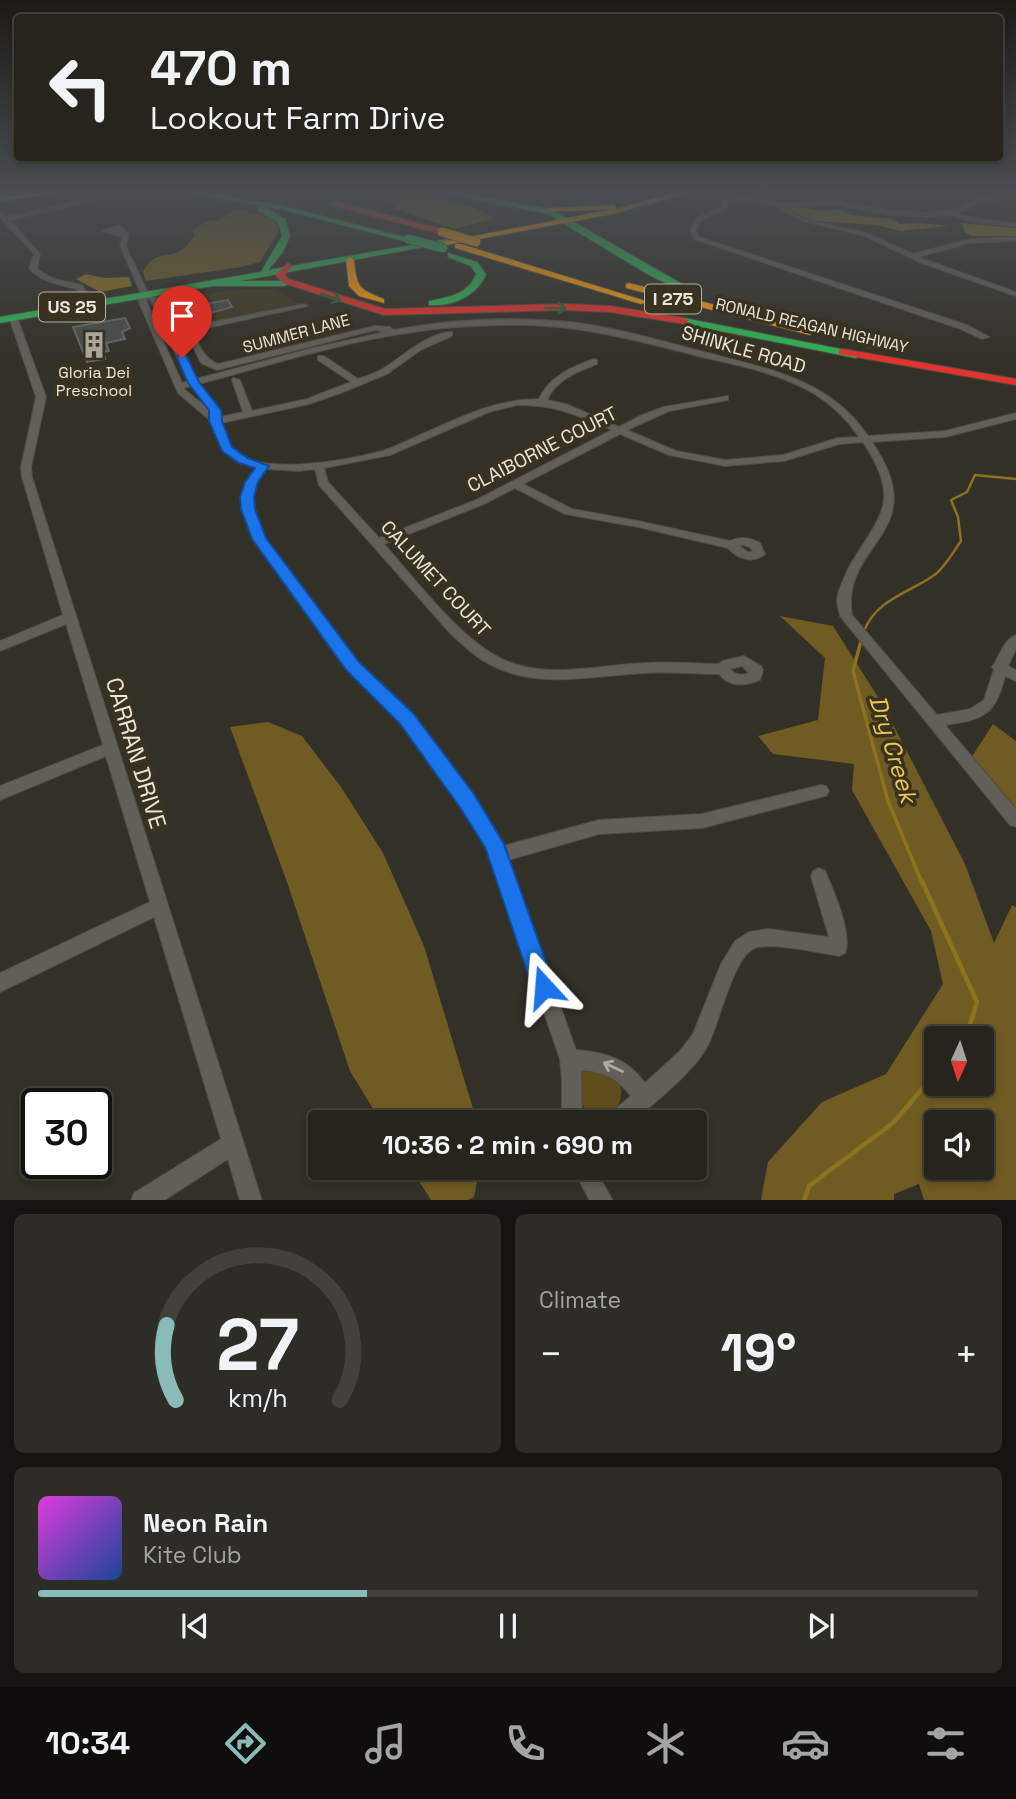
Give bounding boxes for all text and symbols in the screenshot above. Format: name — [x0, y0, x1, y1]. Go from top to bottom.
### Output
text: 470 m — [150, 37, 292, 99]
icon: left — [35, 42, 126, 133]
text: Lookout Farm Drive — [150, 98, 446, 138]
road number: I 275 — [645, 284, 701, 314]
pin — [152, 286, 212, 358]
one-way arrow — [320, 291, 342, 304]
road number: US 25 — [39, 292, 105, 321]
street label: RONALD REAGAN HIGHWAY — [714, 293, 910, 358]
icon: arrive — [163, 297, 201, 335]
one-way arrow — [544, 301, 567, 314]
street label: SUMMER LANE — [240, 309, 352, 358]
street label: SHINKLE ROAD — [679, 320, 809, 379]
building icon: Gloria Dei Preschool — [79, 330, 109, 360]
place label: Gloria Dei Preschool — [56, 362, 132, 401]
street label: CLAIBORNE COURT — [463, 401, 621, 498]
street label: CALUMET COURT — [375, 515, 496, 642]
street label: CARRAN DRIVE — [99, 674, 173, 832]
water label: Dry Creek — [862, 691, 925, 809]
position arrow — [507, 950, 581, 1024]
north arrow — [924, 1026, 994, 1096]
map controls — [924, 1026, 994, 1180]
one-way arrow — [603, 1060, 624, 1074]
speed limit sign: 30 — [21, 1088, 112, 1179]
button: sound — [924, 1110, 994, 1180]
text: 10:36 · 2 min · 690 m — [382, 1128, 633, 1162]
text: Climate — [539, 1285, 621, 1315]
text: 27 — [216, 1298, 299, 1391]
text: 19° — [720, 1320, 797, 1386]
text: − — [539, 1330, 563, 1378]
text: + — [954, 1330, 978, 1378]
text: km/h — [228, 1381, 287, 1413]
text: Neon Rain — [143, 1506, 268, 1540]
text: Kite Club — [143, 1540, 242, 1570]
icon: previous — [176, 1607, 214, 1645]
icon: pause — [489, 1607, 527, 1645]
icon: next — [802, 1607, 840, 1645]
icon: directions — [221, 1719, 270, 1768]
icon: music — [361, 1719, 410, 1768]
icon: phone — [501, 1719, 550, 1768]
icon: climate — [641, 1719, 690, 1768]
icon: car — [781, 1719, 830, 1768]
icon: filters — [921, 1719, 970, 1768]
text: 10:34 — [46, 1723, 130, 1763]

